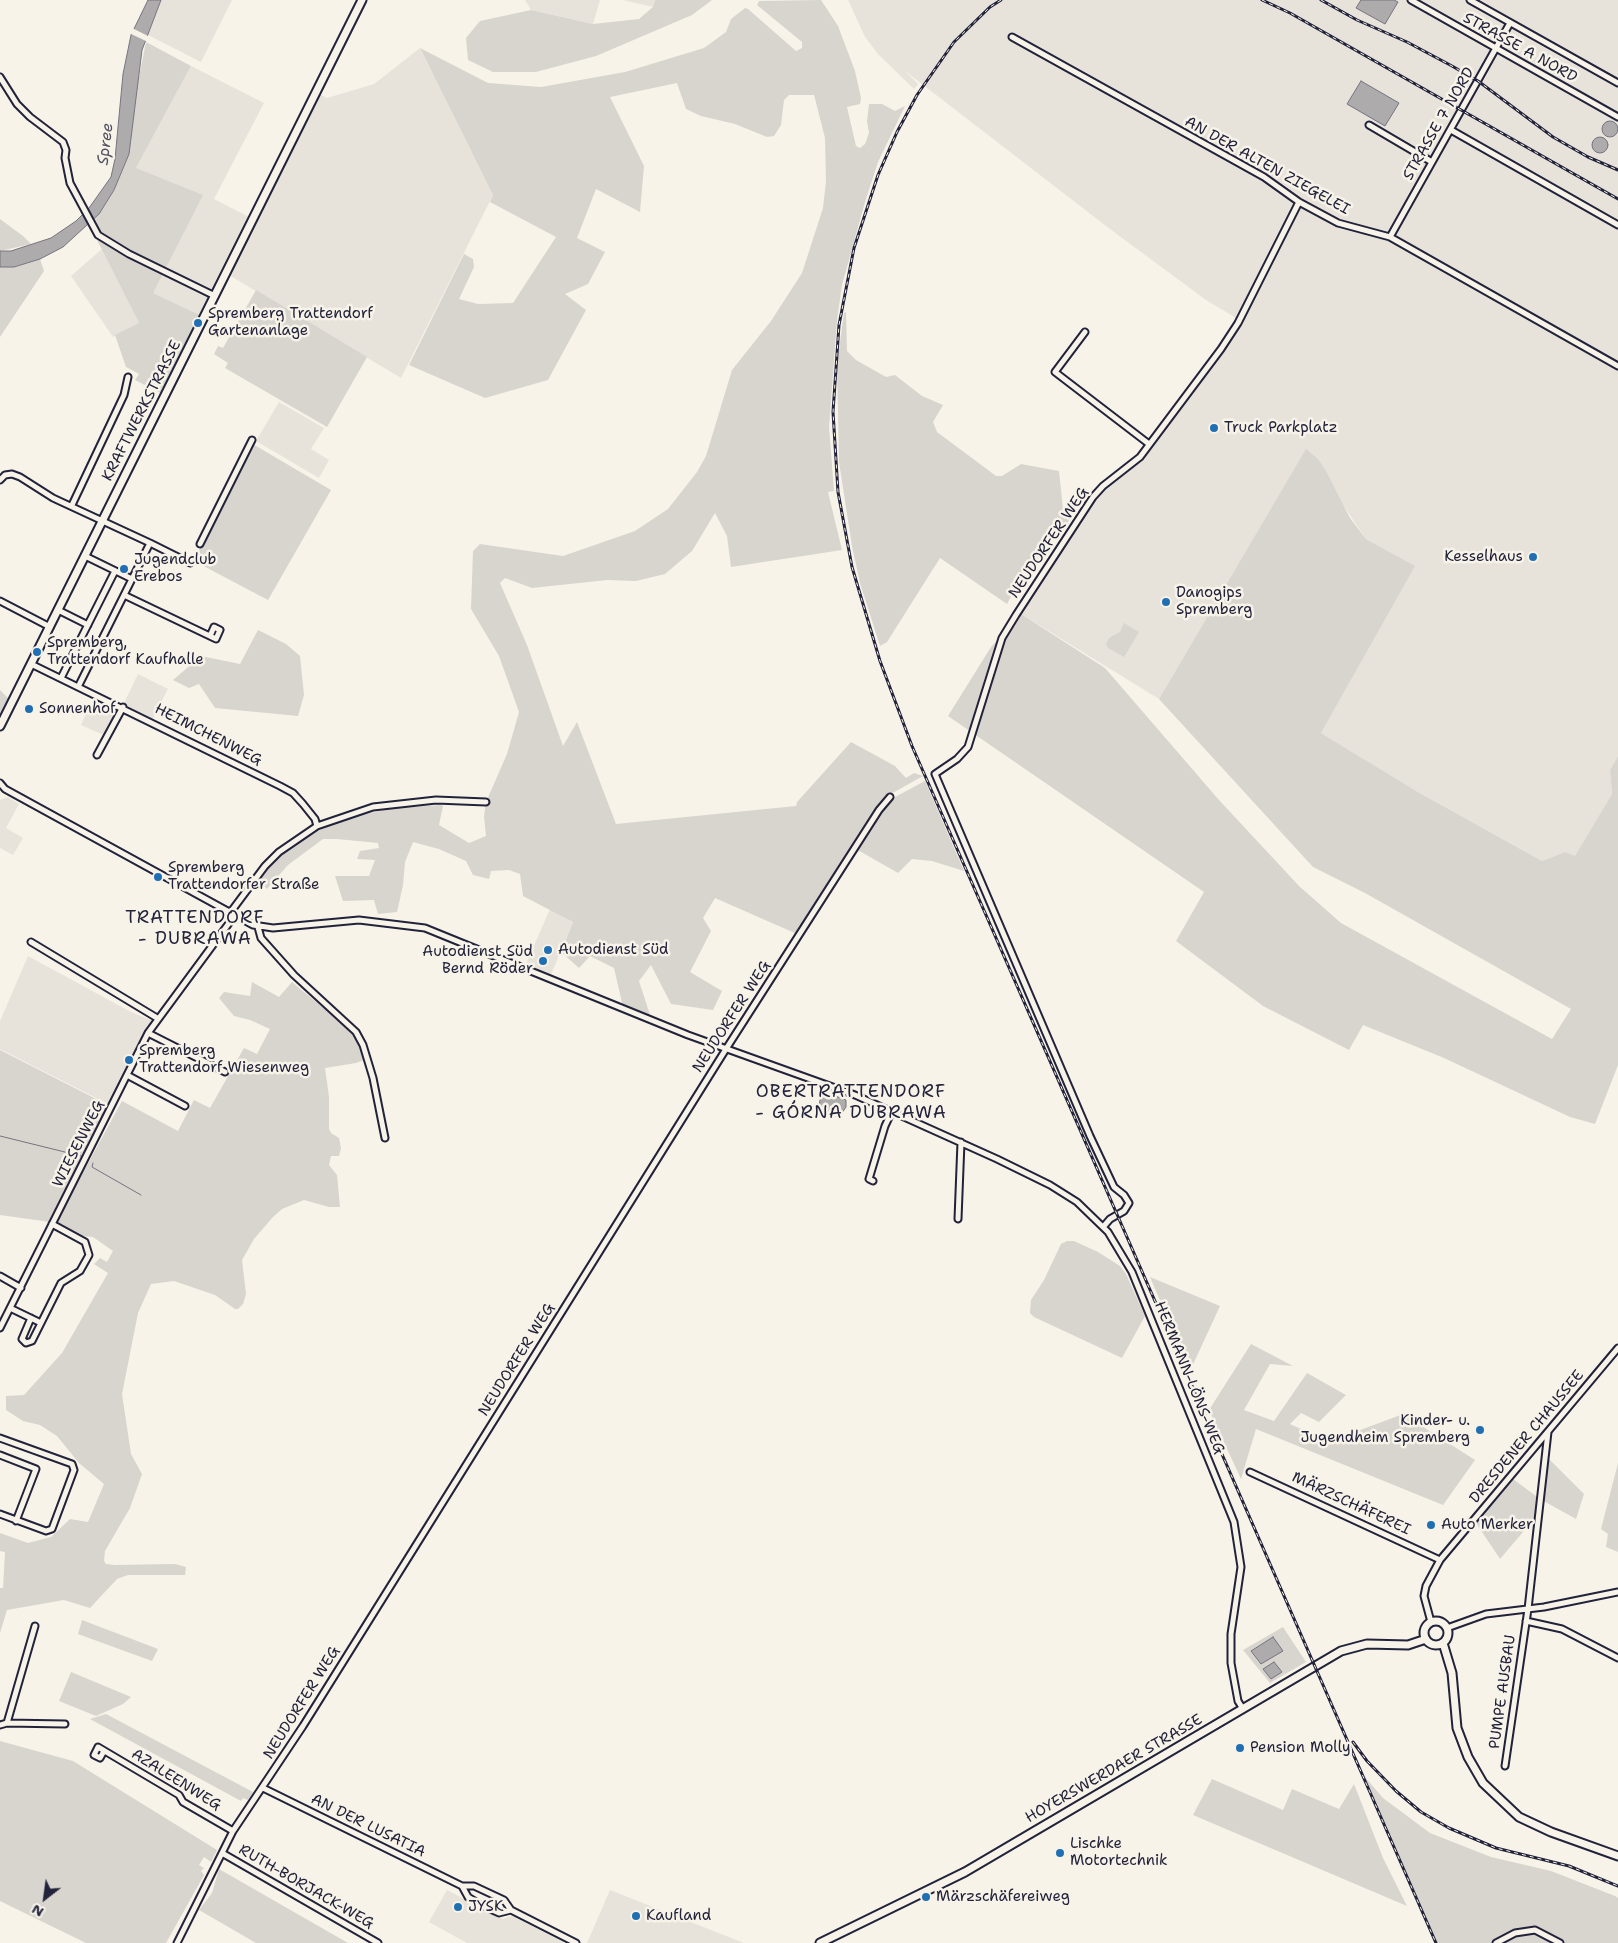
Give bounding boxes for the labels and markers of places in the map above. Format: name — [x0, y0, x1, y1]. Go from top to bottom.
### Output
place label: Spremberg Trattendorf Gartenanlage — [208, 305, 373, 340]
marker: Spremberg Trattendorf Gartenanlage — [192, 317, 204, 329]
place label: Truck Parkplatz — [1224, 419, 1338, 437]
marker: Truck Parkplatz — [1208, 422, 1220, 434]
place label: Kesselhaus — [1444, 548, 1523, 566]
place label: Jugendclub Erebos — [134, 551, 216, 586]
marker: Kesselhaus — [1527, 551, 1539, 563]
marker: Jugendclub Erebos — [118, 563, 130, 575]
place label: Danogips Spremberg — [1176, 584, 1252, 619]
marker: Danogips Spremberg — [1160, 596, 1172, 608]
place label: Spremberg, Trattendorf Kaufhalle — [47, 634, 204, 669]
marker: Spremberg, Trattendorf Kaufhalle — [31, 646, 43, 658]
place label: Sonnenhof — [39, 700, 116, 718]
marker: Sonnenhof — [23, 703, 35, 715]
place label: Spremberg Trattendorfer Straße — [168, 859, 320, 894]
marker: Spremberg Trattendorfer Straße — [152, 871, 164, 883]
place label: Autodienst Süd — [558, 941, 669, 959]
place label: Autodienst Süd Bernd Röder — [422, 943, 533, 978]
marker: Autodienst Süd — [542, 944, 554, 956]
marker: Autodienst Süd Bernd Röder — [537, 955, 549, 967]
place label: Spremberg Trattendorf Wiesenweg — [139, 1042, 309, 1077]
marker: Spremberg Trattendorf Wiesenweg — [123, 1054, 135, 1066]
place label: Kinder- u. Jugendheim Spremberg — [1301, 1412, 1470, 1447]
marker: Kinder- u. Jugendheim Spremberg — [1474, 1424, 1486, 1436]
place label: Auto Merker — [1441, 1516, 1533, 1534]
marker: Auto Merker — [1425, 1519, 1437, 1531]
place label: Pension Molly — [1250, 1739, 1351, 1757]
marker: Pension Molly — [1234, 1742, 1246, 1754]
place label: Lischke Motortechnik — [1070, 1835, 1168, 1870]
marker: Lischke Motortechnik — [1054, 1847, 1066, 1859]
place label: Märzschäfereiweg — [936, 1888, 1070, 1906]
marker: Märzschäfereiweg — [920, 1891, 932, 1903]
place label: JYSK — [468, 1898, 504, 1916]
marker: JYSK — [452, 1901, 464, 1913]
place label: Kaufland — [646, 1907, 711, 1925]
marker: Kaufland — [630, 1910, 642, 1922]

